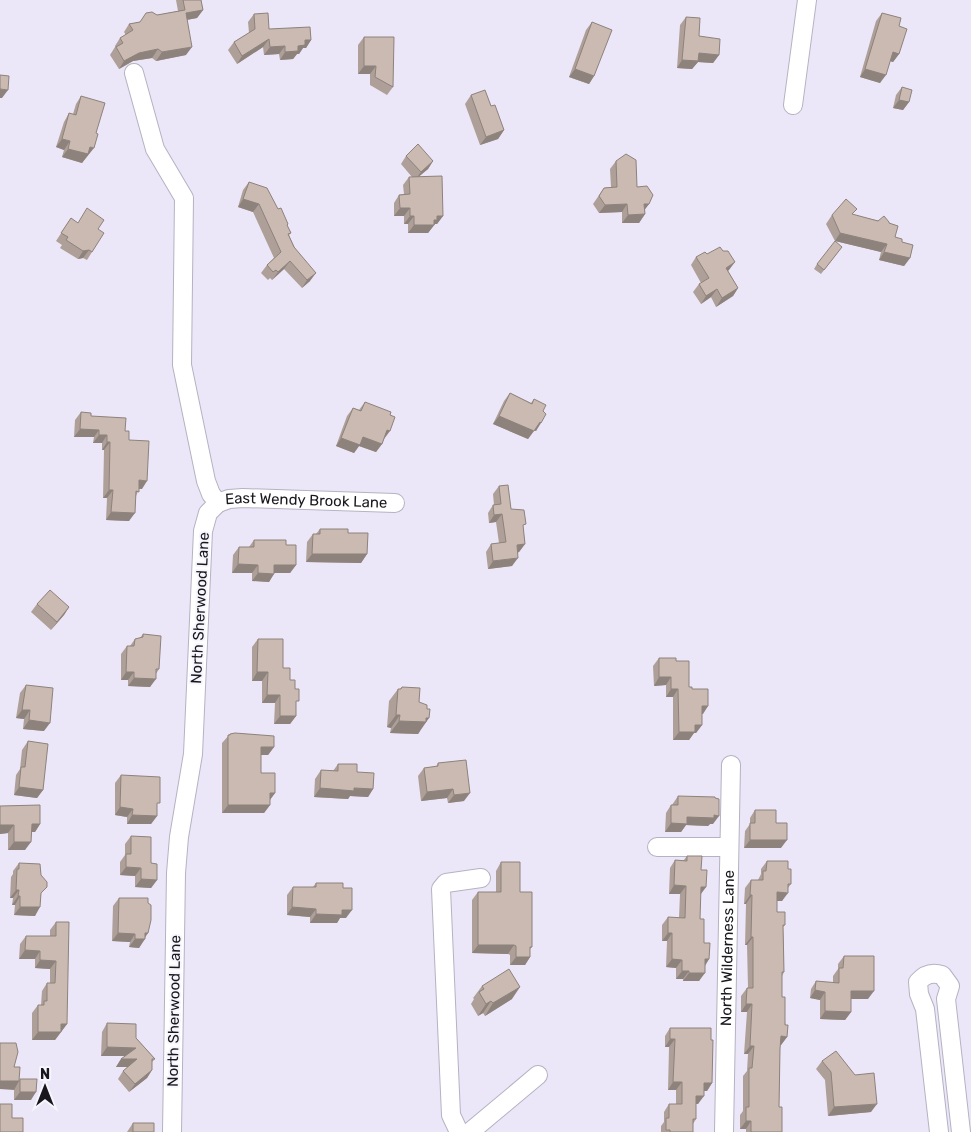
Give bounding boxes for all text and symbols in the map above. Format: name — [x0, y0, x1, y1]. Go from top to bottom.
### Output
street label: East Wendy Brook Lane — [224, 489, 388, 512]
street label: North Sherwood Lane — [187, 532, 213, 684]
street label: North Wilderness Lane — [717, 870, 738, 1026]
street label: North Sherwood Lane — [164, 935, 184, 1087]
north arrow — [20, 1062, 70, 1112]
text: N — [40, 1066, 50, 1083]

